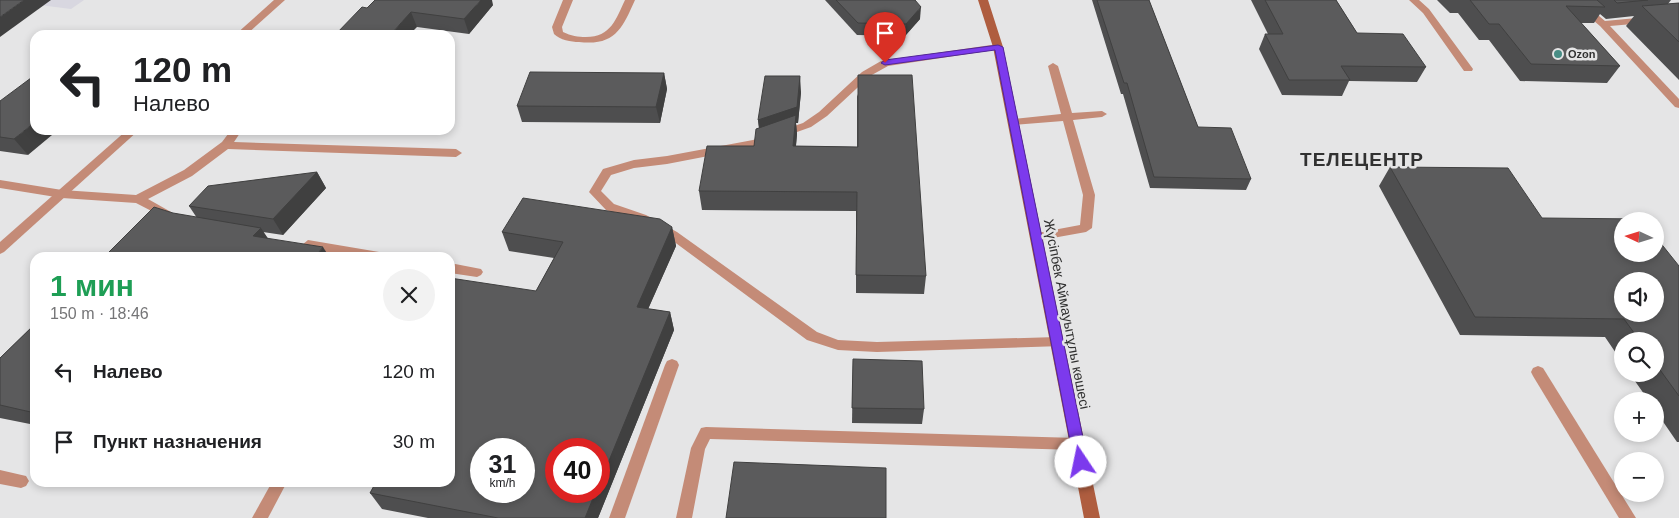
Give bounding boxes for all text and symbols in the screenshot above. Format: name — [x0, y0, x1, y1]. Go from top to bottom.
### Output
pin — [864, 12, 906, 63]
icon: arrive — [871, 19, 899, 47]
marker: Ozon — [1552, 48, 1564, 60]
place label: Ozon — [1568, 48, 1596, 60]
icon: left — [50, 50, 115, 115]
text: 120 m — [133, 50, 232, 89]
text: Налево — [133, 91, 210, 116]
district label: ТЕЛЕЦЕНТР — [1300, 149, 1424, 170]
north arrow — [1614, 212, 1664, 262]
map controls — [1614, 212, 1664, 502]
street label: Жүсіпбек Аймауытұлы көшесі — [1041, 218, 1093, 410]
text: 1 мин — [50, 269, 134, 302]
button: close — [383, 269, 435, 321]
button: sound — [1614, 272, 1664, 322]
text: 150 m · 18:46 — [50, 305, 149, 322]
button: search — [1614, 332, 1664, 382]
icon: left — [50, 358, 78, 386]
text: Налево — [93, 361, 163, 382]
text: 120 m — [382, 361, 435, 382]
button: + — [1614, 392, 1664, 442]
icon: arrive — [50, 428, 78, 456]
text: Пункт назначения — [93, 431, 262, 452]
text: 30 m — [393, 431, 435, 452]
position arrow — [1054, 435, 1106, 487]
speed limit sign: 40 — [545, 438, 610, 503]
text: 31 — [489, 450, 516, 478]
button: − — [1614, 452, 1664, 502]
text: km/h — [489, 476, 516, 490]

